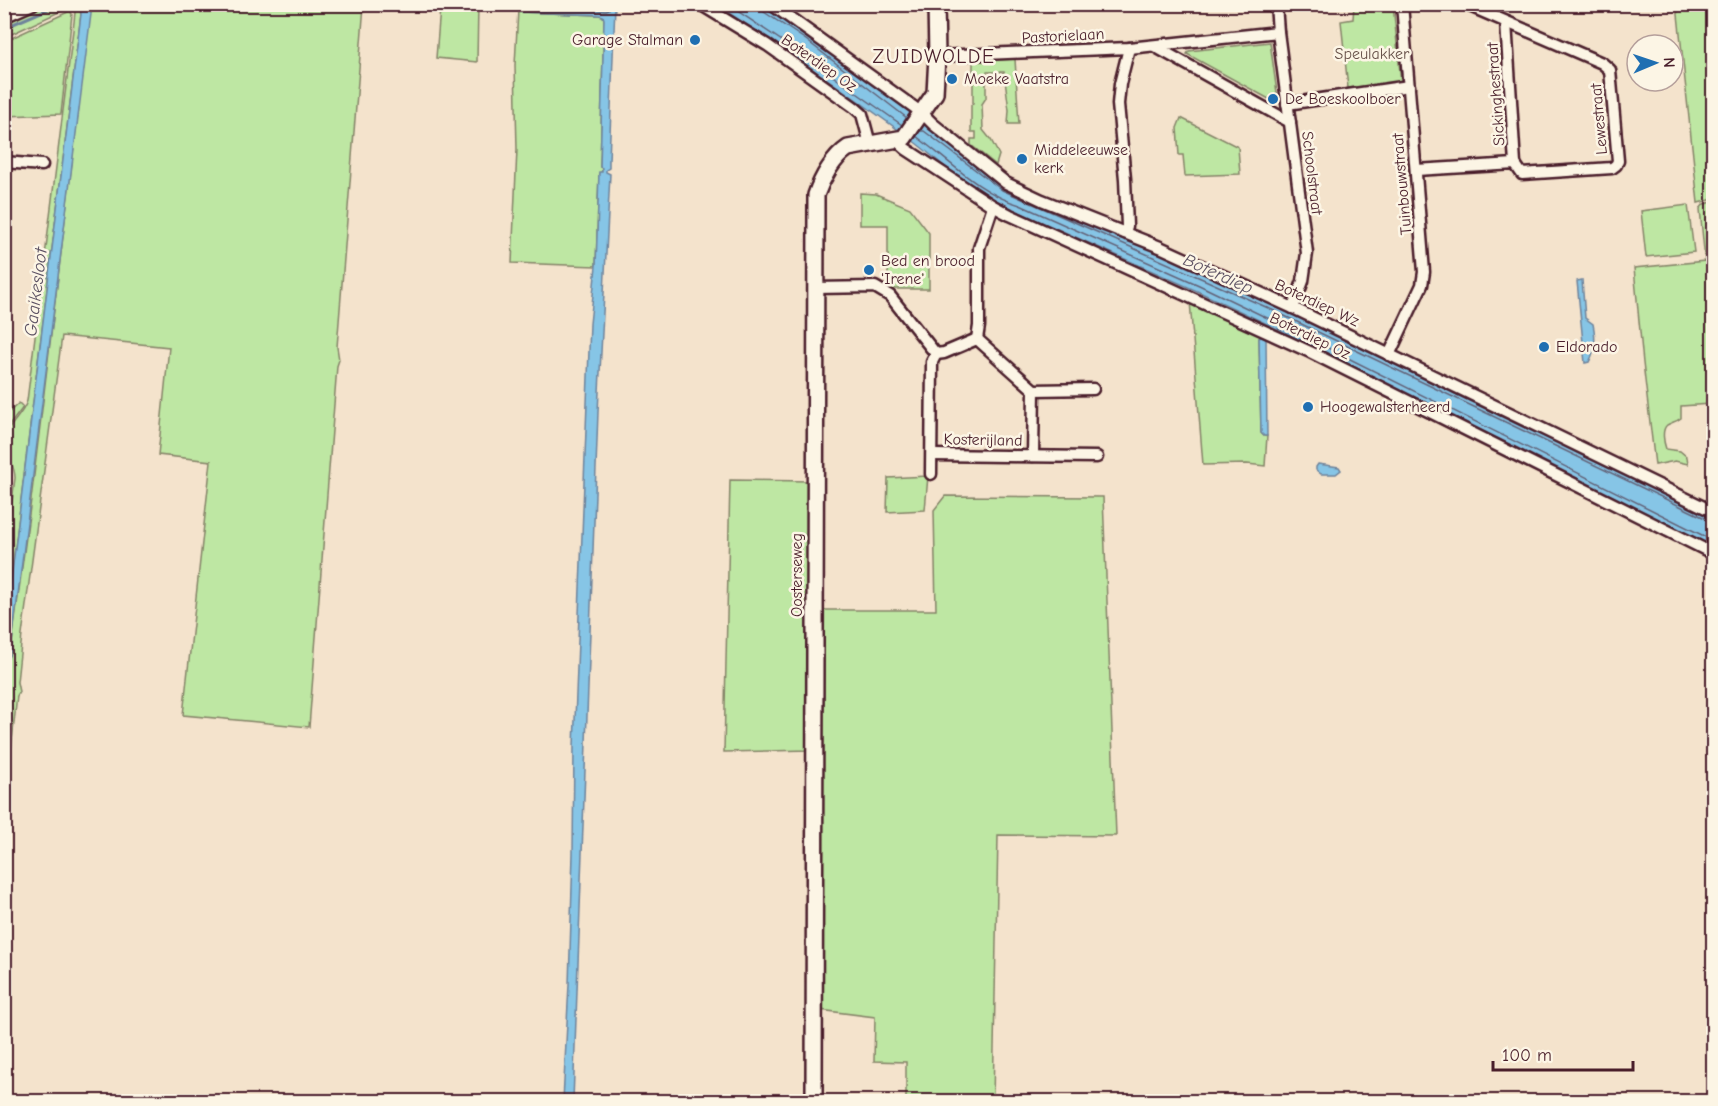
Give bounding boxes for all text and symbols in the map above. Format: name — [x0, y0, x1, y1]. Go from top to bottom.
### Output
street label: Pastorielaan — [1021, 25, 1105, 47]
place label: Garage Stalman — [572, 31, 683, 49]
street label: Boterdiep Oz — [778, 31, 860, 95]
marker: Garage Stalman — [688, 33, 702, 47]
north arrow — [1625, 33, 1685, 93]
street label: Sickinghestraat — [1483, 41, 1509, 146]
district label: ZUIDWOLDE — [873, 45, 996, 68]
park label: Speulakker — [1335, 45, 1410, 63]
text: N — [1660, 57, 1678, 68]
place label: Moeke Vaatstra — [964, 70, 1069, 88]
marker: Moeke Vaatstra — [945, 72, 959, 86]
street label: Lewestraat — [1587, 82, 1611, 155]
place label: De Boeskoolboer — [1285, 90, 1401, 108]
marker: De Boeskoolboer — [1266, 92, 1280, 106]
street label: Schoolstraat — [1298, 130, 1326, 216]
street label: Tuinbouwstraat — [1389, 132, 1415, 236]
place label: Middeleeuwse kerk — [1034, 141, 1128, 177]
marker: Middeleeuwse kerk — [1015, 152, 1029, 166]
water label: Gaaikesloot — [20, 245, 52, 338]
water label: Boterdiep — [1180, 249, 1256, 299]
place label: Bed en brood 'Irene' — [881, 252, 975, 288]
marker: Bed en brood 'Irene' — [862, 263, 876, 277]
street label: Boterdiep Wz — [1272, 276, 1362, 330]
street label: Boterdiep Oz — [1267, 309, 1353, 363]
place label: Eldorado — [1556, 338, 1617, 356]
marker: Eldorado — [1537, 340, 1551, 354]
place label: Hoogewalsterheerd — [1320, 398, 1450, 416]
marker: Hoogewalsterheerd — [1301, 400, 1315, 414]
street label: Kosterijland — [943, 430, 1023, 450]
street label: Oosterseweg — [788, 533, 806, 617]
scale bar — [1493, 1034, 1632, 1072]
text: 100 m — [1502, 1045, 1552, 1066]

